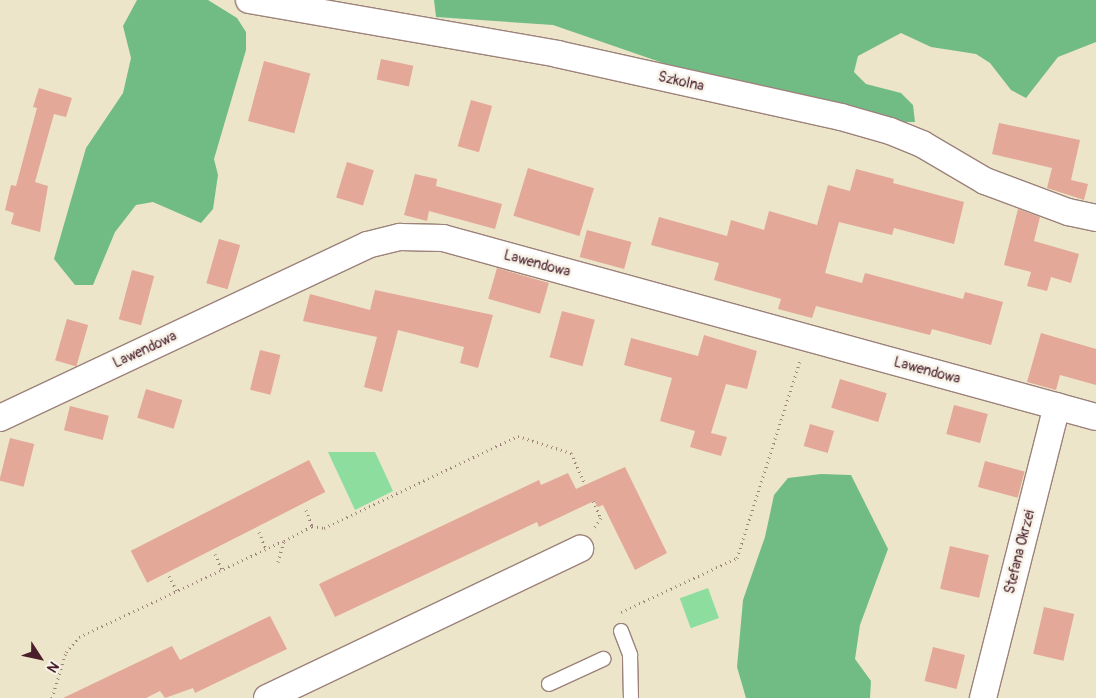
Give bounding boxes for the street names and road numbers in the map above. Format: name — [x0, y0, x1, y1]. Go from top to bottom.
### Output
street label: Szkolna — [656, 69, 706, 95]
street label: Lawendowa — [502, 247, 572, 281]
street label: Lawendowa — [110, 328, 180, 372]
street label: Lawendowa — [892, 354, 962, 388]
street label: Stefana Okrzei — [1001, 508, 1039, 596]

